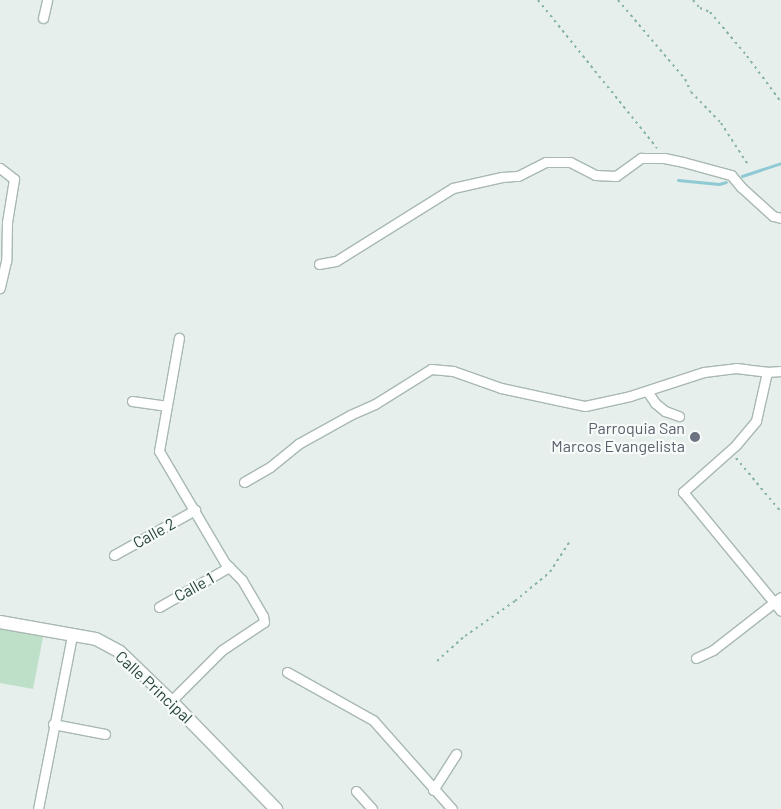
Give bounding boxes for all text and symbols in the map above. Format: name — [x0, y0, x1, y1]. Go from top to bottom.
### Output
place label: Parroquia San Marcos Evangelista — [551, 418, 685, 456]
marker: Parroquia San Marcos Evangelista — [689, 431, 701, 443]
street label: Calle 2 — [129, 514, 179, 552]
street label: Calle 1 — [171, 568, 217, 606]
street label: Calle Principal — [112, 647, 196, 727]

